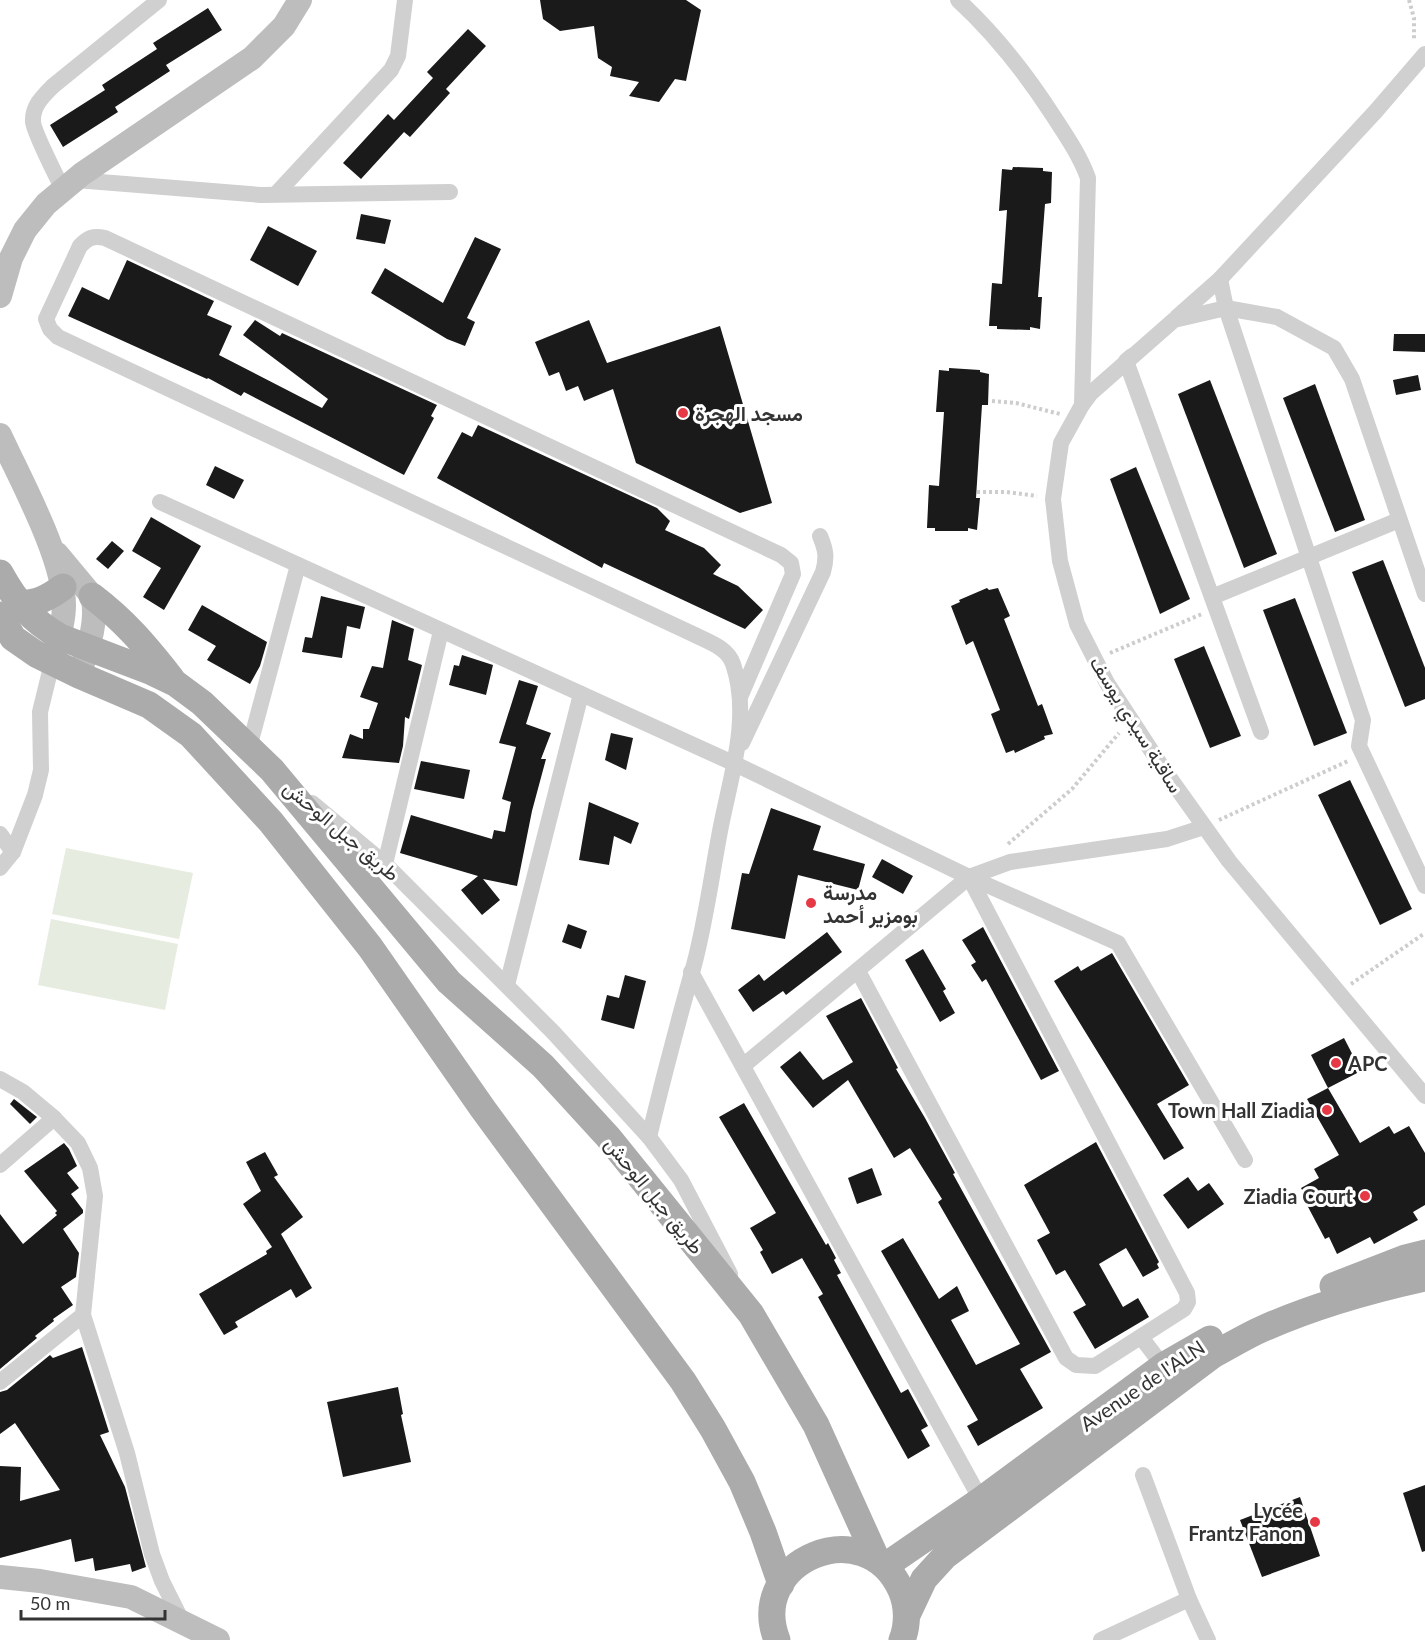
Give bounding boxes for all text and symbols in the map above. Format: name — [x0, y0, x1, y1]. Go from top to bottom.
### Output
place label: مسجد الهجرة — [695, 401, 803, 427]
marker: مسجد الهجرة — [676, 406, 690, 420]
street label: ساقية سيدي يوسف — [1080, 651, 1189, 800]
street label: طريق جبل الوحش — [278, 775, 405, 887]
place label: مدرسة بومزير أحمد — [823, 880, 918, 929]
marker: مدرسة بومزير أحمد — [804, 896, 818, 910]
place label: APC — [1347, 1051, 1388, 1075]
marker: APC — [1329, 1056, 1343, 1070]
place label: Town Hall Ziadia — [1168, 1098, 1315, 1122]
marker: Town Hall Ziadia — [1320, 1103, 1334, 1117]
street label: طريق جبل الوحش — [599, 1132, 710, 1260]
place label: Ziadia Court — [1244, 1184, 1354, 1208]
marker: Ziadia Court — [1358, 1189, 1372, 1203]
street label: Avenue de l'ALN — [1075, 1335, 1209, 1435]
place label: Lycée Frantz Fanon — [1188, 1498, 1303, 1545]
marker: Lycée Frantz Fanon — [1308, 1515, 1322, 1529]
scale bar — [21, 1583, 165, 1621]
text: 50 m — [30, 1592, 70, 1614]

